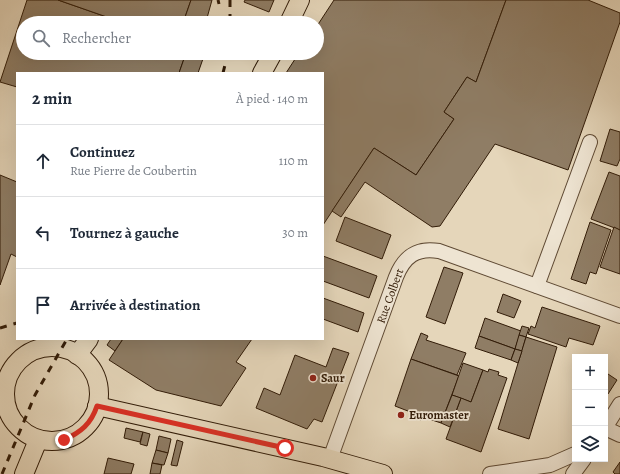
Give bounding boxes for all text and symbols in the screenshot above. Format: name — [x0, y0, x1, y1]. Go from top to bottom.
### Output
search box — [16, 16, 324, 60]
icon: search — [30, 27, 52, 49]
text: Rechercher — [62, 28, 131, 48]
text: 2 min — [32, 87, 72, 110]
text: À pied · 140 m — [236, 90, 308, 107]
text: Continuez — [70, 142, 135, 162]
icon: ahead — [32, 150, 54, 172]
text: 110 m — [279, 152, 308, 169]
text: Rue Pierre de Coubertin — [70, 162, 197, 179]
icon: left — [32, 222, 54, 244]
text: Tournez à gauche — [70, 223, 179, 243]
text: 30 m — [282, 224, 308, 241]
street label: Rue Colbert — [373, 266, 407, 326]
icon: arrive — [32, 294, 54, 316]
text: Arrivée à destination — [70, 295, 201, 315]
map controls — [572, 354, 608, 462]
button: + — [572, 354, 608, 390]
place label: Saur — [321, 370, 345, 386]
marker: Saur — [308, 373, 318, 383]
button: − — [572, 390, 608, 426]
place label: Euromaster — [409, 407, 469, 423]
marker: Euromaster — [396, 410, 406, 420]
button: layers — [572, 426, 608, 462]
route end — [55, 431, 73, 449]
route start — [276, 439, 294, 457]

